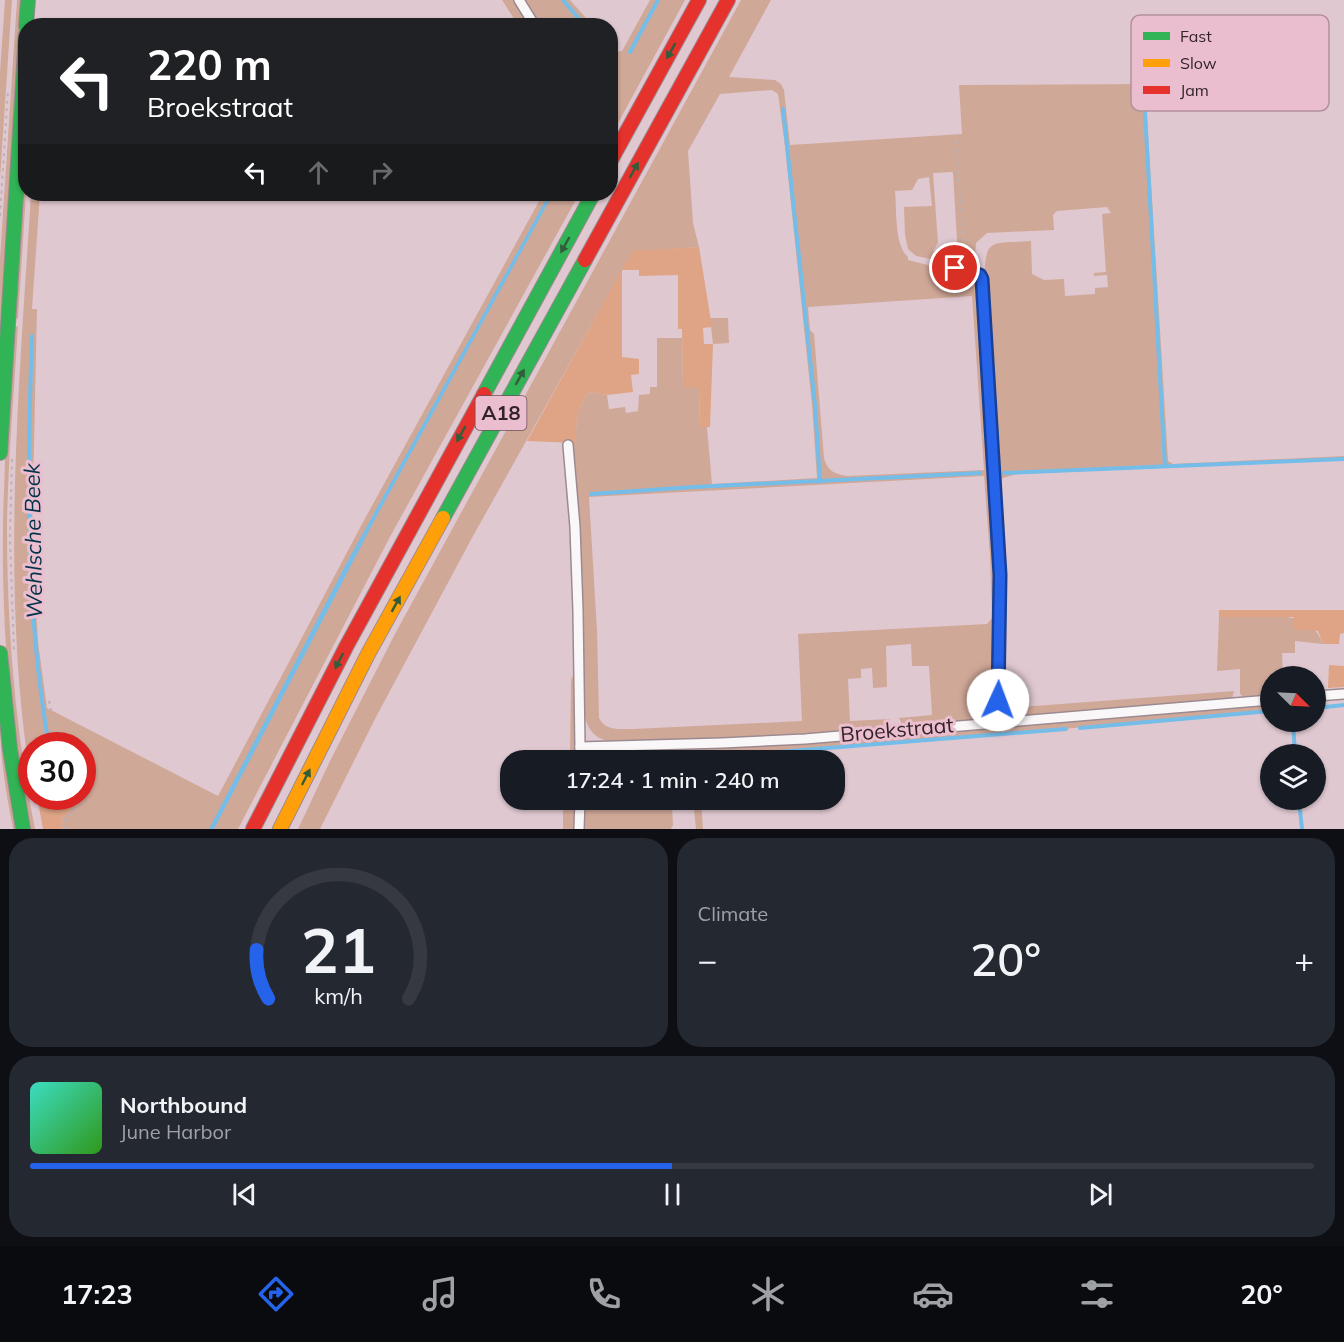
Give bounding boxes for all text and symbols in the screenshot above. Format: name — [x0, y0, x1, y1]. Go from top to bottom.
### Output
legend — [1131, 15, 1329, 111]
text: Fast — [1180, 26, 1212, 46]
text: 220 m — [147, 38, 272, 91]
icon: left — [48, 42, 126, 120]
one-way arrow — [666, 43, 676, 60]
text: Slow — [1180, 53, 1217, 73]
text: Jam — [1180, 80, 1209, 100]
text: Broekstraat — [147, 90, 293, 124]
icon: left — [239, 156, 272, 189]
icon: ahead — [302, 156, 335, 189]
icon: right — [365, 156, 398, 189]
one-way arrow — [629, 161, 639, 178]
one-way arrow — [560, 237, 570, 254]
pin — [929, 242, 980, 293]
icon: arrive — [938, 251, 971, 284]
one-way arrow — [515, 369, 525, 386]
road number: A18 — [476, 396, 526, 430]
one-way arrow — [456, 426, 466, 443]
water label: Wehlsche Beek — [18, 462, 48, 619]
one-way arrow — [391, 595, 401, 612]
one-way arrow — [334, 653, 344, 670]
north arrow — [1260, 666, 1326, 732]
map controls — [1260, 666, 1326, 810]
position arrow — [966, 668, 1030, 732]
street label: Broekstraat — [839, 711, 955, 747]
speed limit sign: 30 — [18, 732, 96, 810]
button: layers — [1260, 744, 1326, 810]
text: 17:24 · 1 min · 240 m — [565, 766, 780, 794]
one-way arrow — [302, 768, 311, 785]
text: Climate — [698, 901, 768, 926]
text: 21 — [301, 910, 376, 989]
text: 20° — [970, 931, 1041, 987]
text: − — [698, 939, 717, 980]
text: + — [1294, 939, 1314, 980]
text: km/h — [314, 983, 362, 1010]
text: Northbound — [120, 1091, 247, 1119]
text: June Harbor — [120, 1119, 231, 1144]
icon: previous — [228, 1178, 261, 1211]
icon: pause — [656, 1178, 689, 1211]
icon: next — [1084, 1178, 1117, 1211]
icon: directions — [255, 1273, 297, 1315]
icon: music — [419, 1273, 461, 1315]
icon: phone — [583, 1273, 625, 1315]
icon: climate — [747, 1273, 789, 1315]
icon: car — [912, 1273, 954, 1315]
icon: filters — [1076, 1273, 1118, 1315]
text: 17:23 — [61, 1277, 133, 1311]
text: 20° — [1240, 1277, 1283, 1311]

